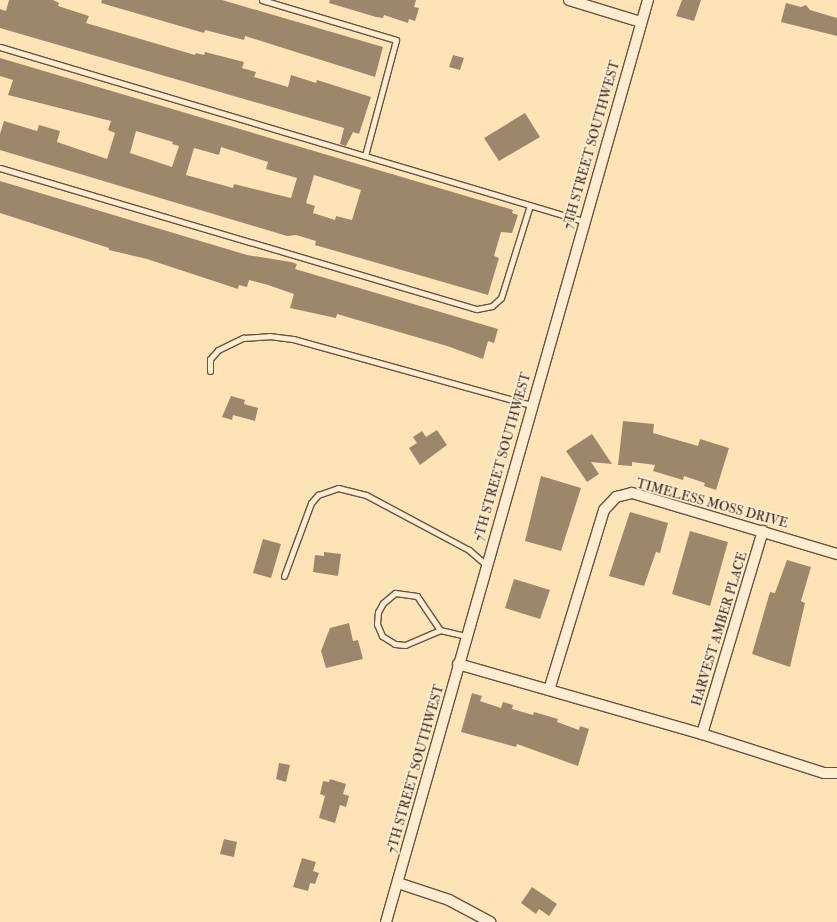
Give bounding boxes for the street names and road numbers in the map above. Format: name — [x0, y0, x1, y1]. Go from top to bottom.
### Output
street label: 7TH STREET SOUTHWEST — [560, 59, 624, 231]
street label: 7TH STREET SOUTHWEST — [471, 371, 535, 543]
street label: TIMELESS MOSS DRIVE — [634, 476, 790, 532]
street label: HARVEST AMBER PLACE — [689, 550, 751, 708]
street label: 7TH STREET SOUTHWEST — [384, 683, 448, 855]

